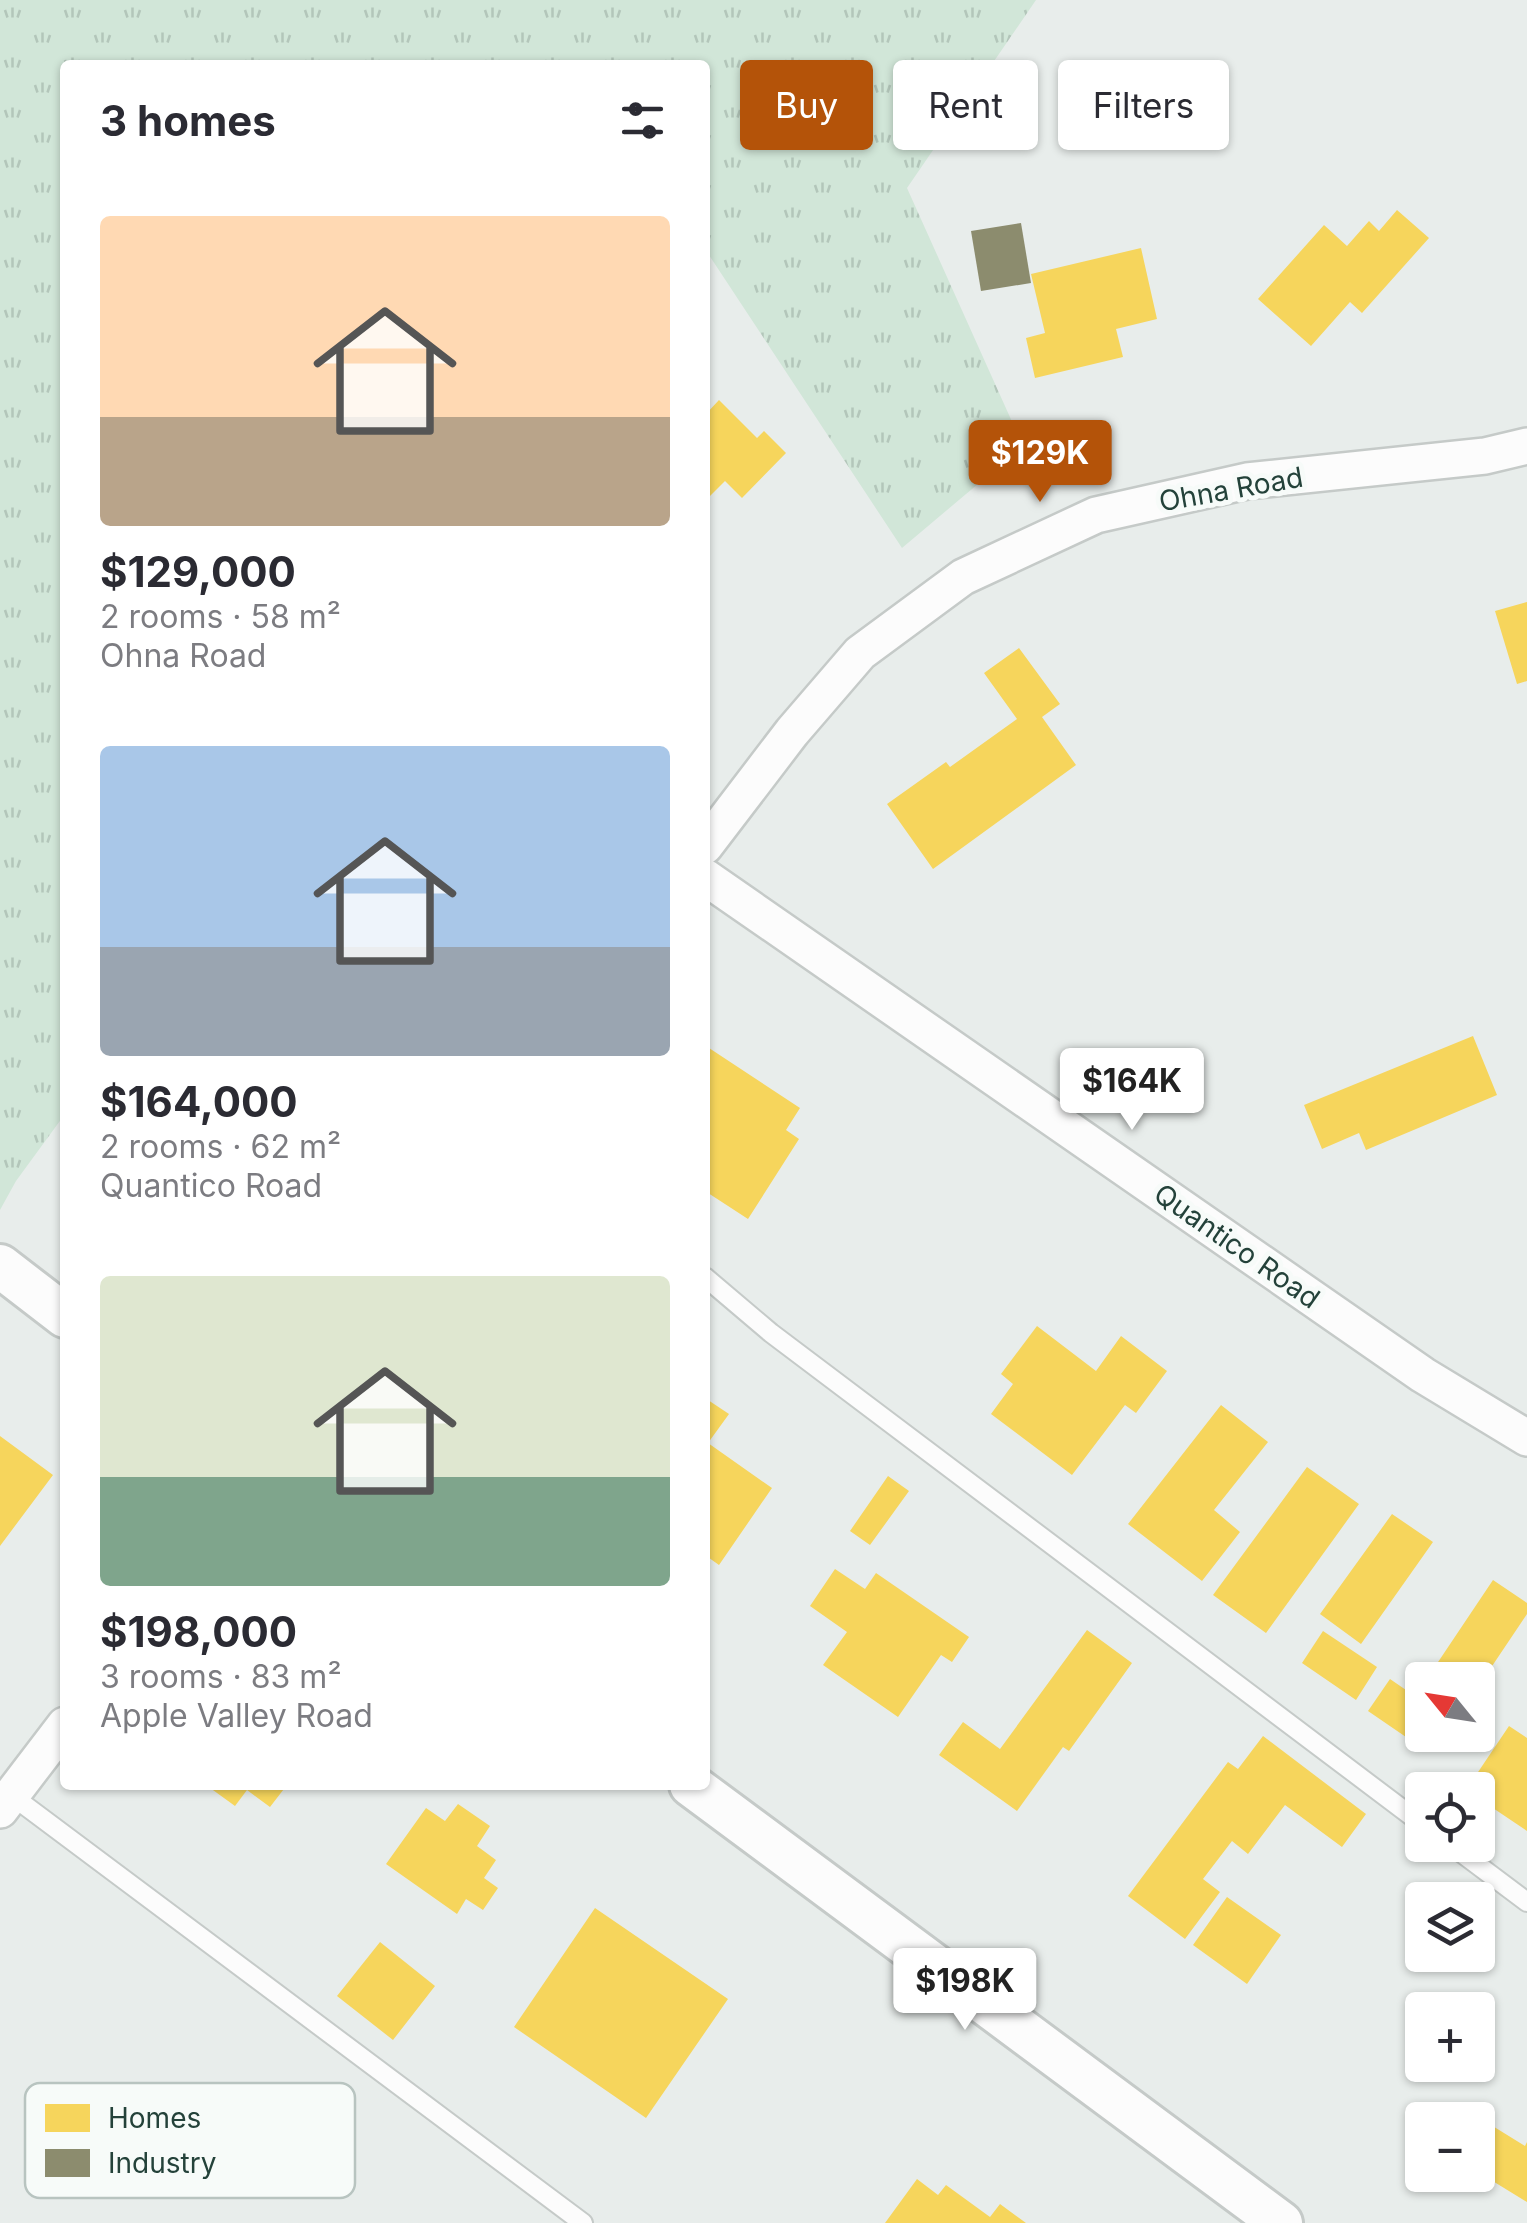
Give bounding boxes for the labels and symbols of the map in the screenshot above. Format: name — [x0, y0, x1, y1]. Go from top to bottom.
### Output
pin: $129K — [970, 420, 1110, 505]
street label: Ohna Road — [1156, 460, 1306, 518]
pin: $164K — [1062, 1048, 1202, 1133]
street label: Quantico Road — [1148, 1176, 1326, 1316]
north arrow — [1405, 1662, 1495, 1752]
pin: $198K — [895, 1948, 1035, 2033]
legend — [25, 2083, 355, 2198]
text: Homes — [108, 2101, 201, 2135]
text: Industry — [108, 2146, 216, 2180]

